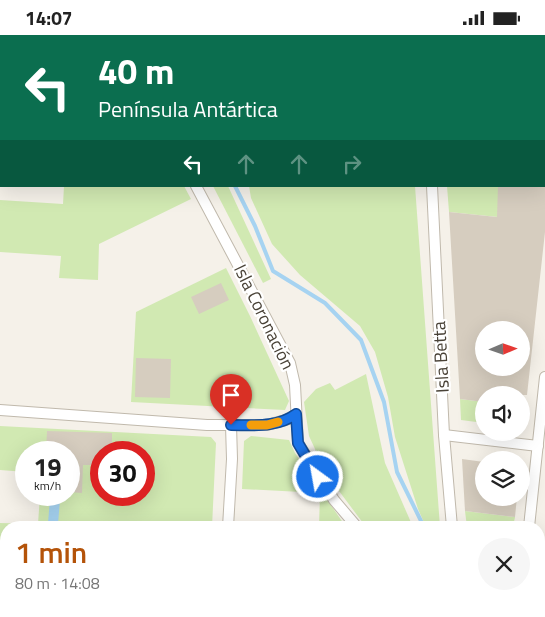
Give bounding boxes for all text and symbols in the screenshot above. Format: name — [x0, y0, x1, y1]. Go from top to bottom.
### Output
text: 14:07 — [25, 3, 72, 32]
text: 40 m — [98, 44, 174, 98]
icon: left — [15, 55, 80, 120]
text: Península Antártica — [98, 92, 278, 126]
icon: left — [179, 150, 207, 178]
icon: ahead — [232, 150, 260, 178]
icon: ahead — [285, 150, 313, 178]
icon: right — [338, 150, 366, 178]
street label: Isla Coronación — [227, 260, 302, 374]
street label: Isla Betta — [425, 321, 456, 394]
north arrow — [475, 321, 530, 376]
map controls — [475, 321, 530, 506]
pin — [210, 374, 252, 425]
icon: arrive — [217, 381, 245, 409]
button: sound — [475, 386, 530, 441]
speed limit sign: 30 — [90, 441, 155, 506]
text: 19 — [33, 448, 62, 486]
position arrow — [291, 450, 343, 502]
button: layers — [475, 451, 530, 506]
text: km/h — [34, 476, 61, 495]
text: 1 min — [15, 529, 87, 575]
button: close — [478, 538, 530, 590]
text: 80 m · 14:08 — [15, 571, 100, 595]

